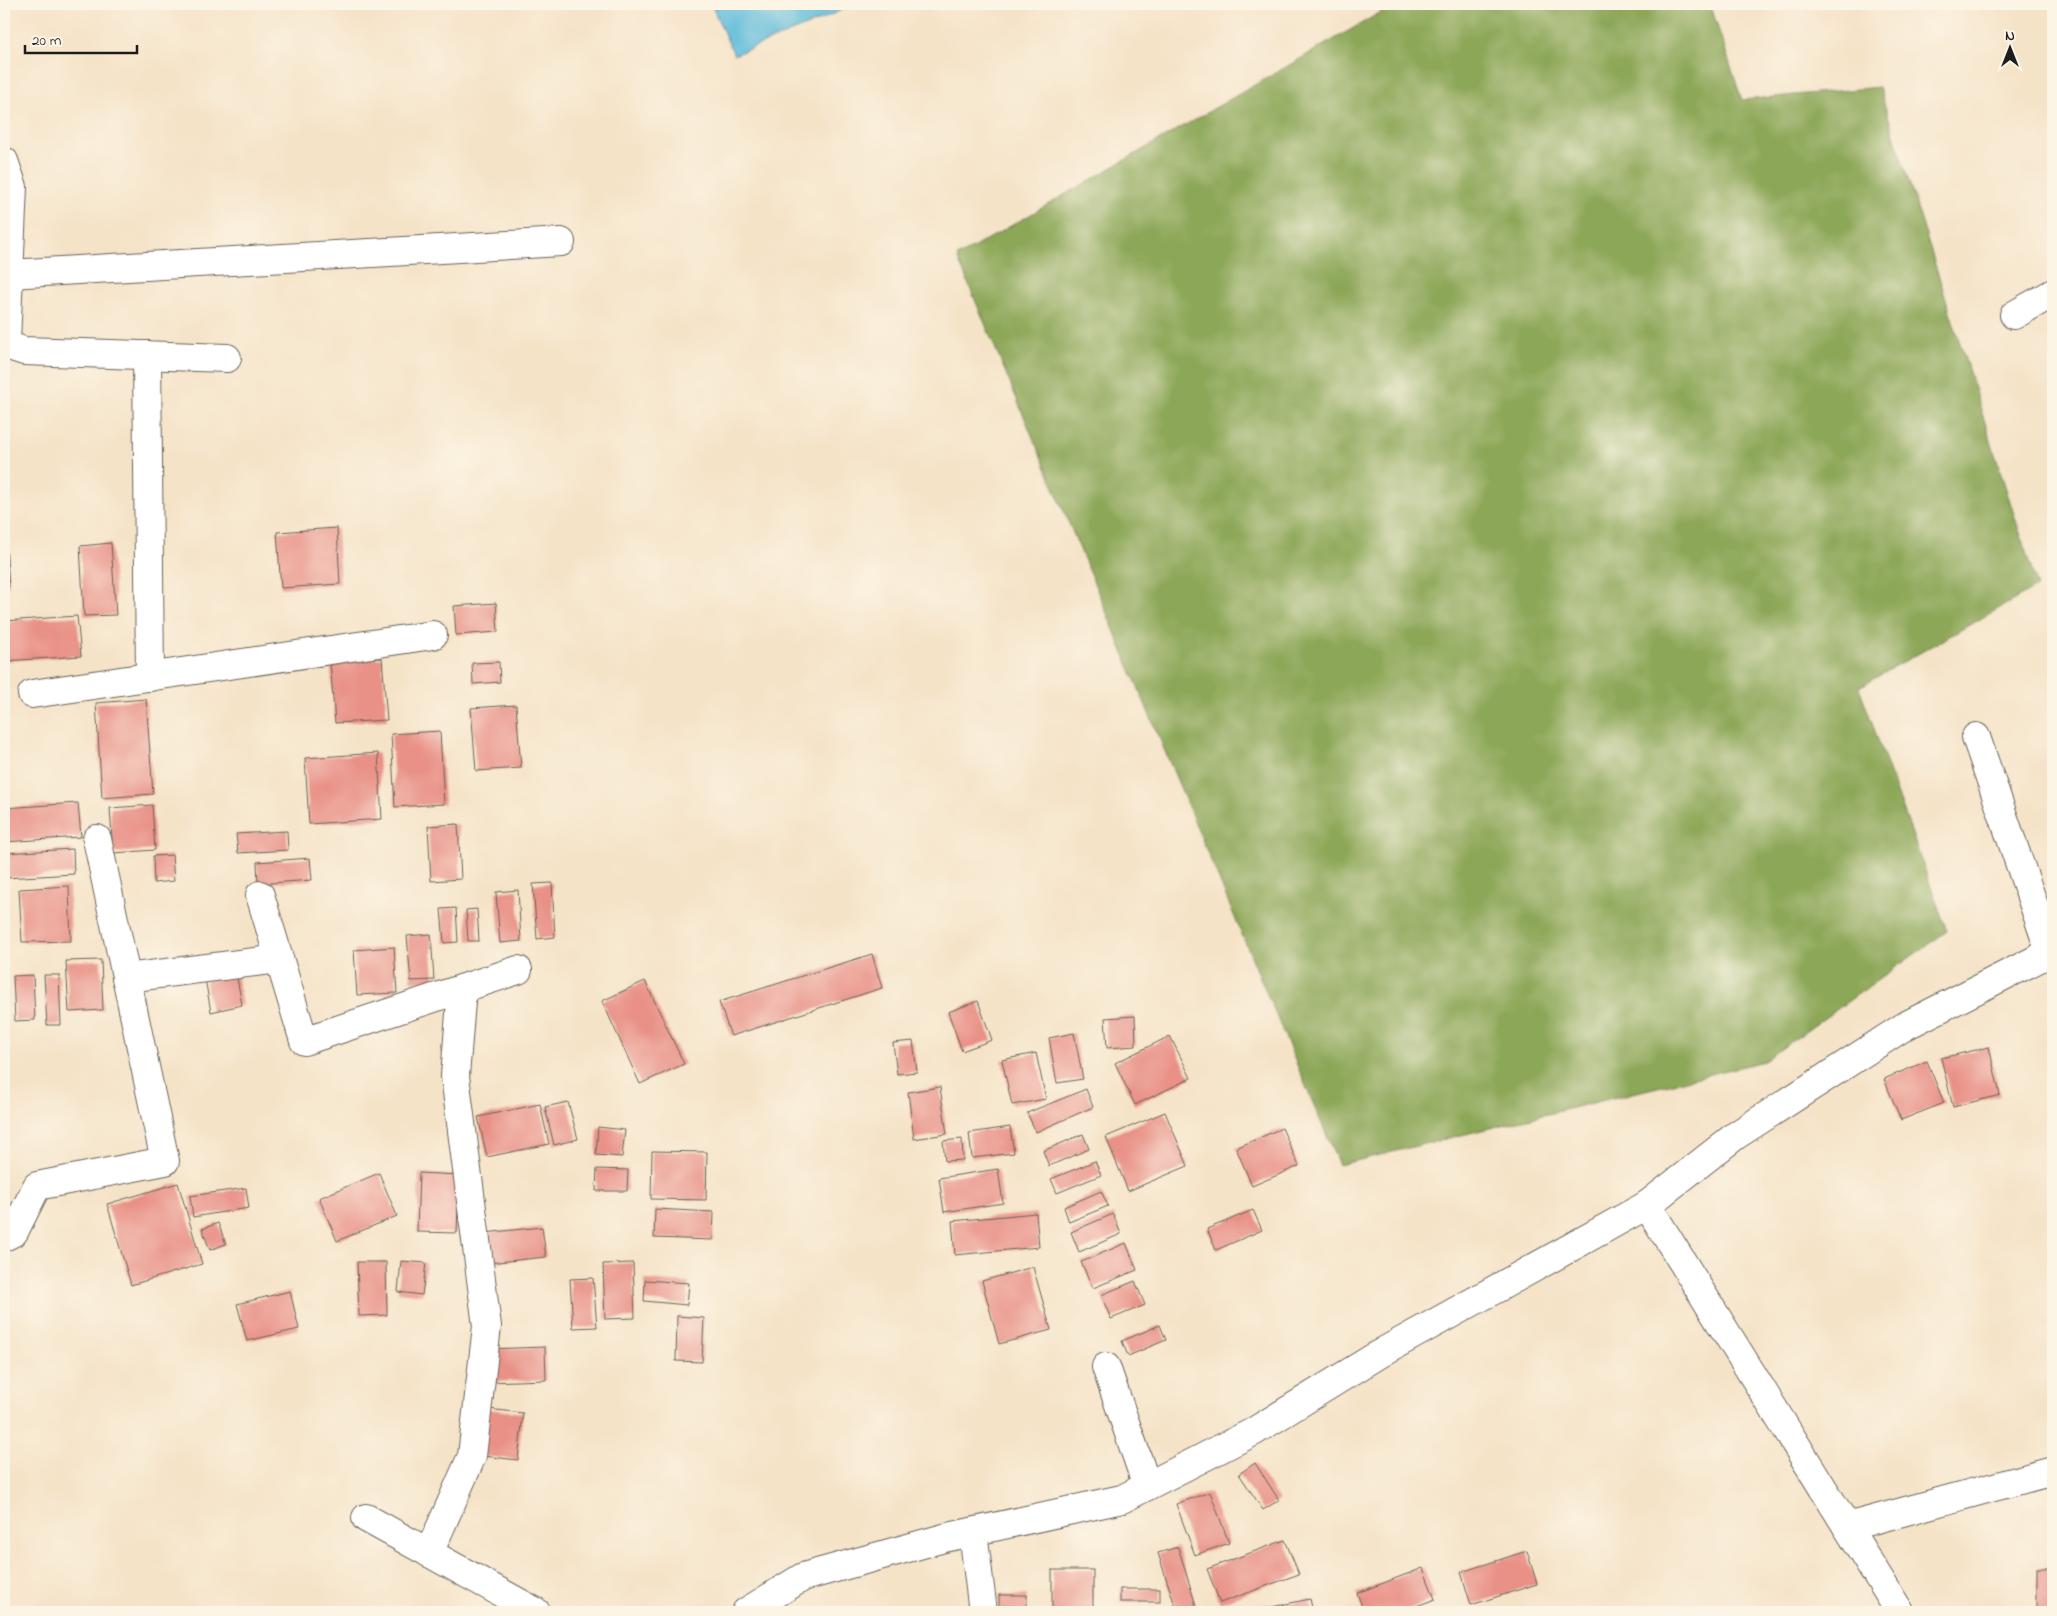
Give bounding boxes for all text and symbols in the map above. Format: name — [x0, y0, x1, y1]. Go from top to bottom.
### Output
scale bar — [25, 22, 138, 54]
north arrow — [1984, 22, 2034, 72]
text: N — [2005, 26, 2015, 47]
text: 20 m — [32, 30, 62, 52]

